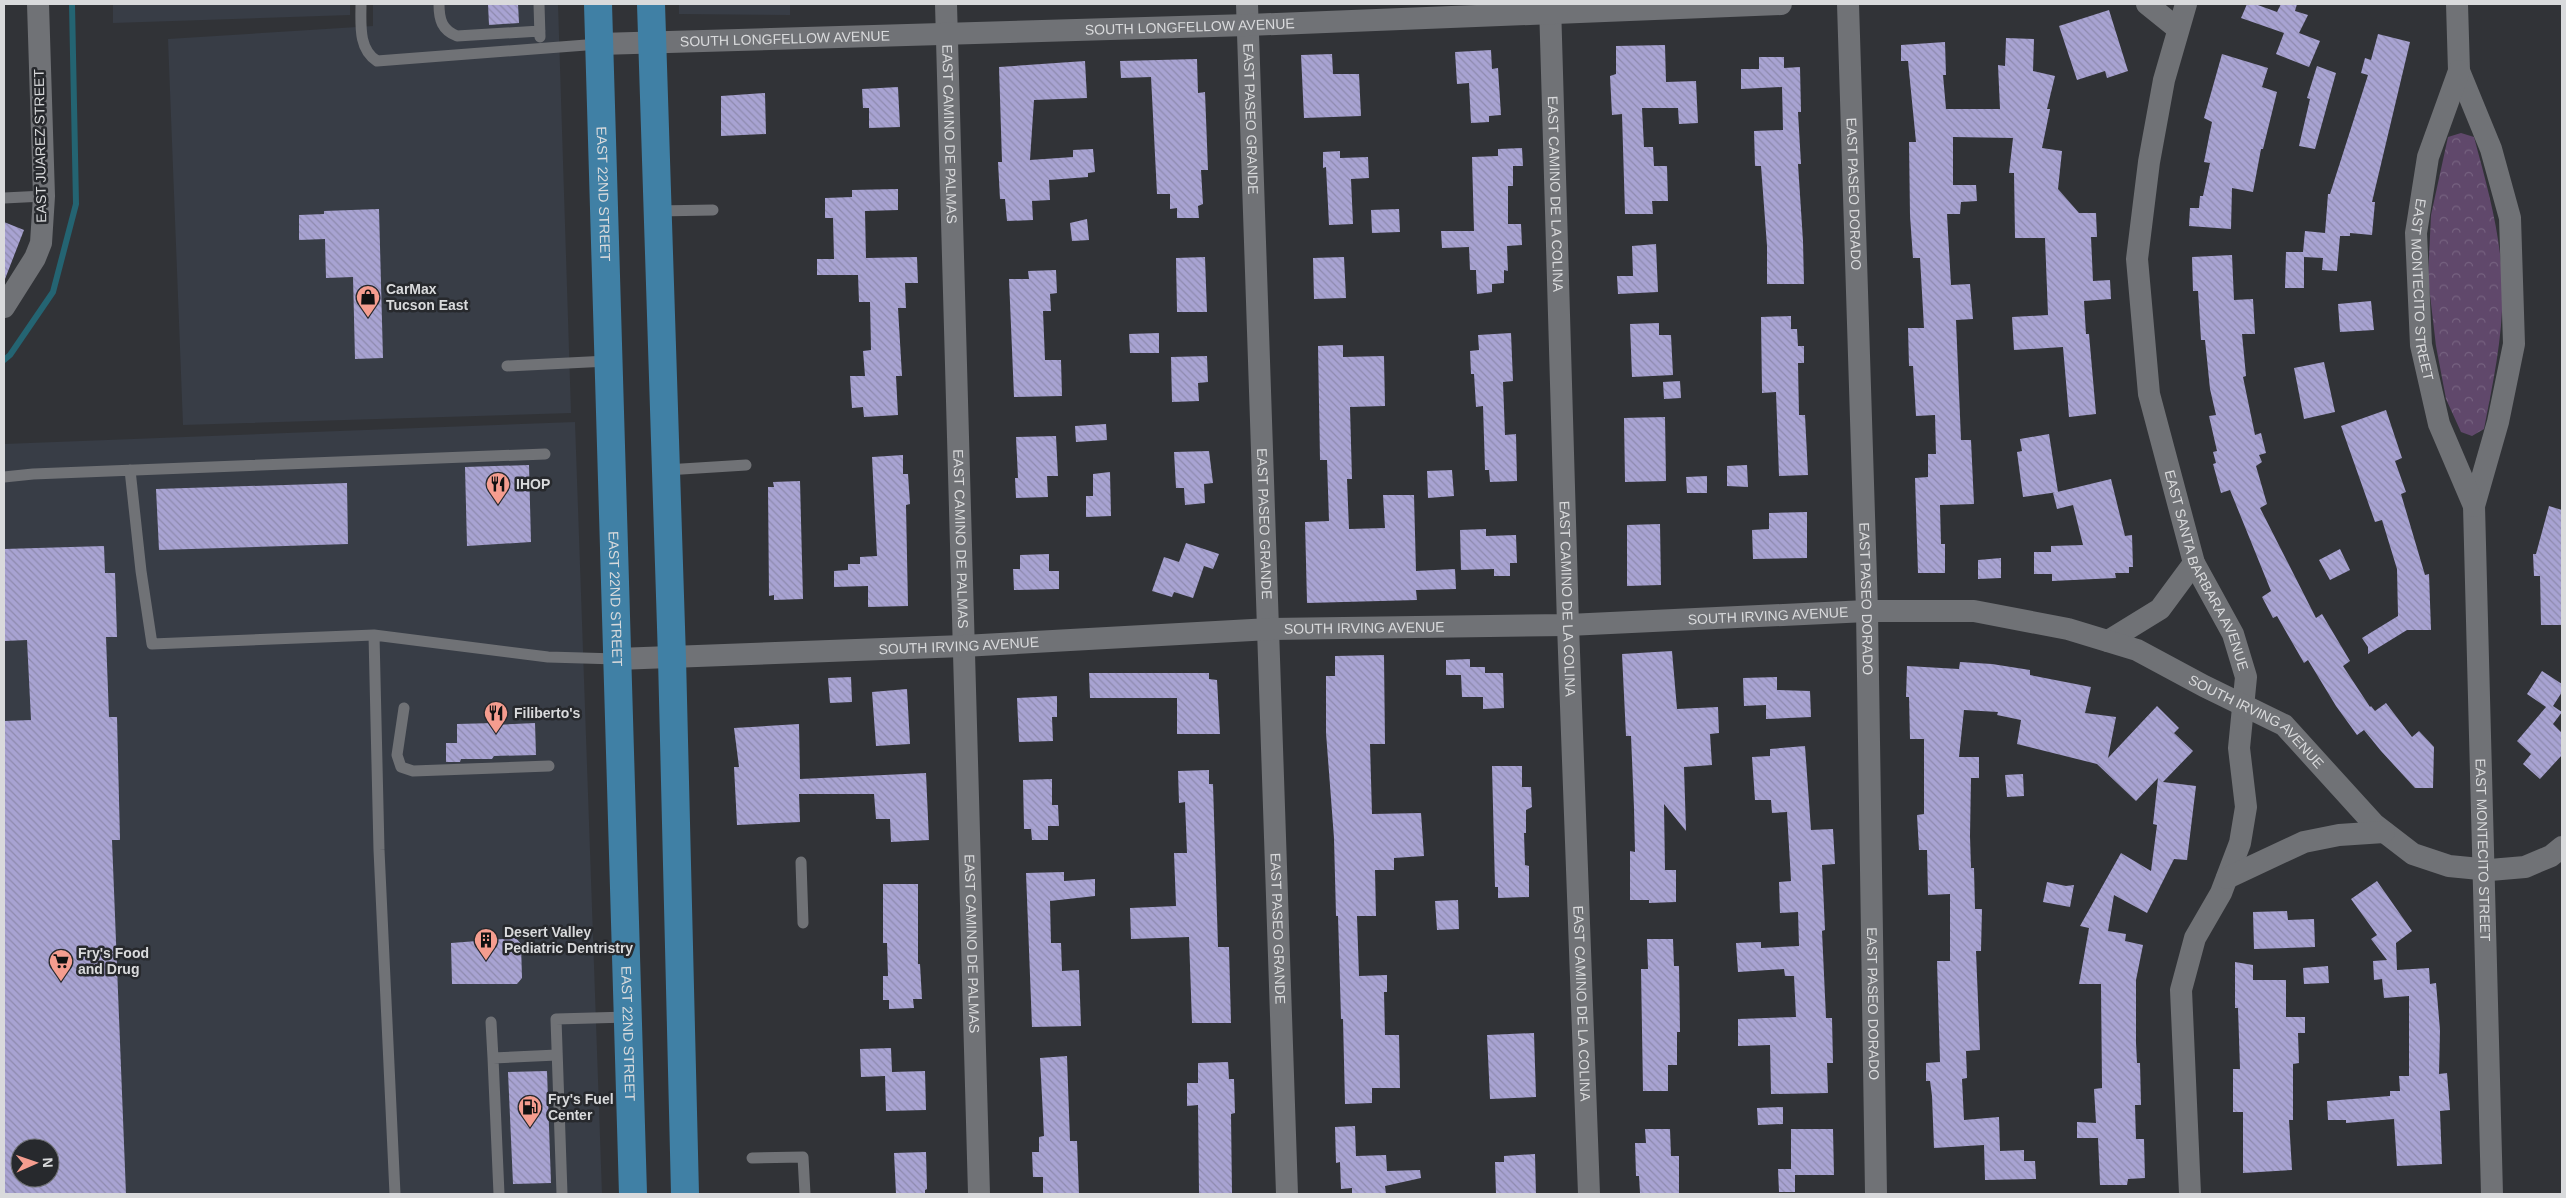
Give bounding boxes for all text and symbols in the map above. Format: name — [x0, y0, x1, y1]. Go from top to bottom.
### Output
street label: SOUTH LONGFELLOW AVENUE — [1085, 15, 1295, 38]
street label: SOUTH LONGFELLOW AVENUE — [680, 27, 890, 50]
street label: EAST PASEO GRANDE — [1240, 43, 1261, 195]
street label: EAST CAMINO DE PALMAS — [939, 44, 960, 224]
street label: EAST JUAREZ STREET — [31, 69, 49, 223]
street label: EAST CAMINO DE LA COLINA — [1545, 96, 1566, 293]
street label: EAST PASEO DORADO — [1844, 117, 1864, 271]
street label: EAST 22ND STREET — [594, 126, 614, 262]
street label: EAST MONTECITO STREET — [2408, 197, 2437, 382]
place label: CarMax Tucson East — [386, 281, 469, 313]
shop icon: CarMax Tucson East — [355, 284, 381, 318]
street label: EAST PASEO GRANDE — [1254, 448, 1275, 600]
street label: EAST CAMINO DE PALMAS — [950, 449, 971, 629]
street label: EAST SANTA BARBARA AVENUE — [2162, 468, 2252, 673]
restaurant icon: IHOP — [485, 471, 511, 505]
place label: IHOP — [516, 476, 550, 492]
street label: EAST CAMINO DE LA COLINA — [1556, 501, 1579, 698]
street label: EAST PASEO DORADO — [1856, 522, 1876, 675]
street label: EAST 22ND STREET — [606, 531, 625, 667]
street label: SOUTH IRVING AVENUE — [1687, 604, 1849, 627]
street label: SOUTH IRVING AVENUE — [1284, 619, 1445, 637]
street label: SOUTH IRVING AVENUE — [878, 634, 1039, 657]
street label: SOUTH IRVING AVENUE — [2186, 671, 2327, 771]
restaurant icon: Filiberto's — [483, 700, 509, 734]
place label: Filiberto's — [514, 705, 581, 721]
street label: EAST MONTECITO STREET — [2473, 758, 2493, 942]
street label: EAST PASEO GRANDE — [1268, 853, 1289, 1004]
street label: EAST CAMINO DE PALMAS — [962, 854, 983, 1033]
street label: EAST CAMINO DE LA COLINA — [1570, 905, 1594, 1102]
place label: Desert Valley Pediatric Dentristry — [504, 924, 633, 956]
building icon: Desert Valley Pediatric Dentristry — [473, 927, 499, 961]
street label: EAST PASEO DORADO — [1864, 927, 1882, 1080]
place label: Fry's Food and Drug — [78, 945, 149, 977]
supermarket icon: Fry's Food and Drug — [48, 948, 74, 982]
street label: EAST 22ND STREET — [618, 966, 638, 1102]
place label: Fry's Fuel Center — [548, 1091, 614, 1123]
fuel station icon: Fry's Fuel Center — [517, 1094, 543, 1128]
north arrow — [10, 1138, 60, 1188]
text: N — [40, 1157, 56, 1168]

